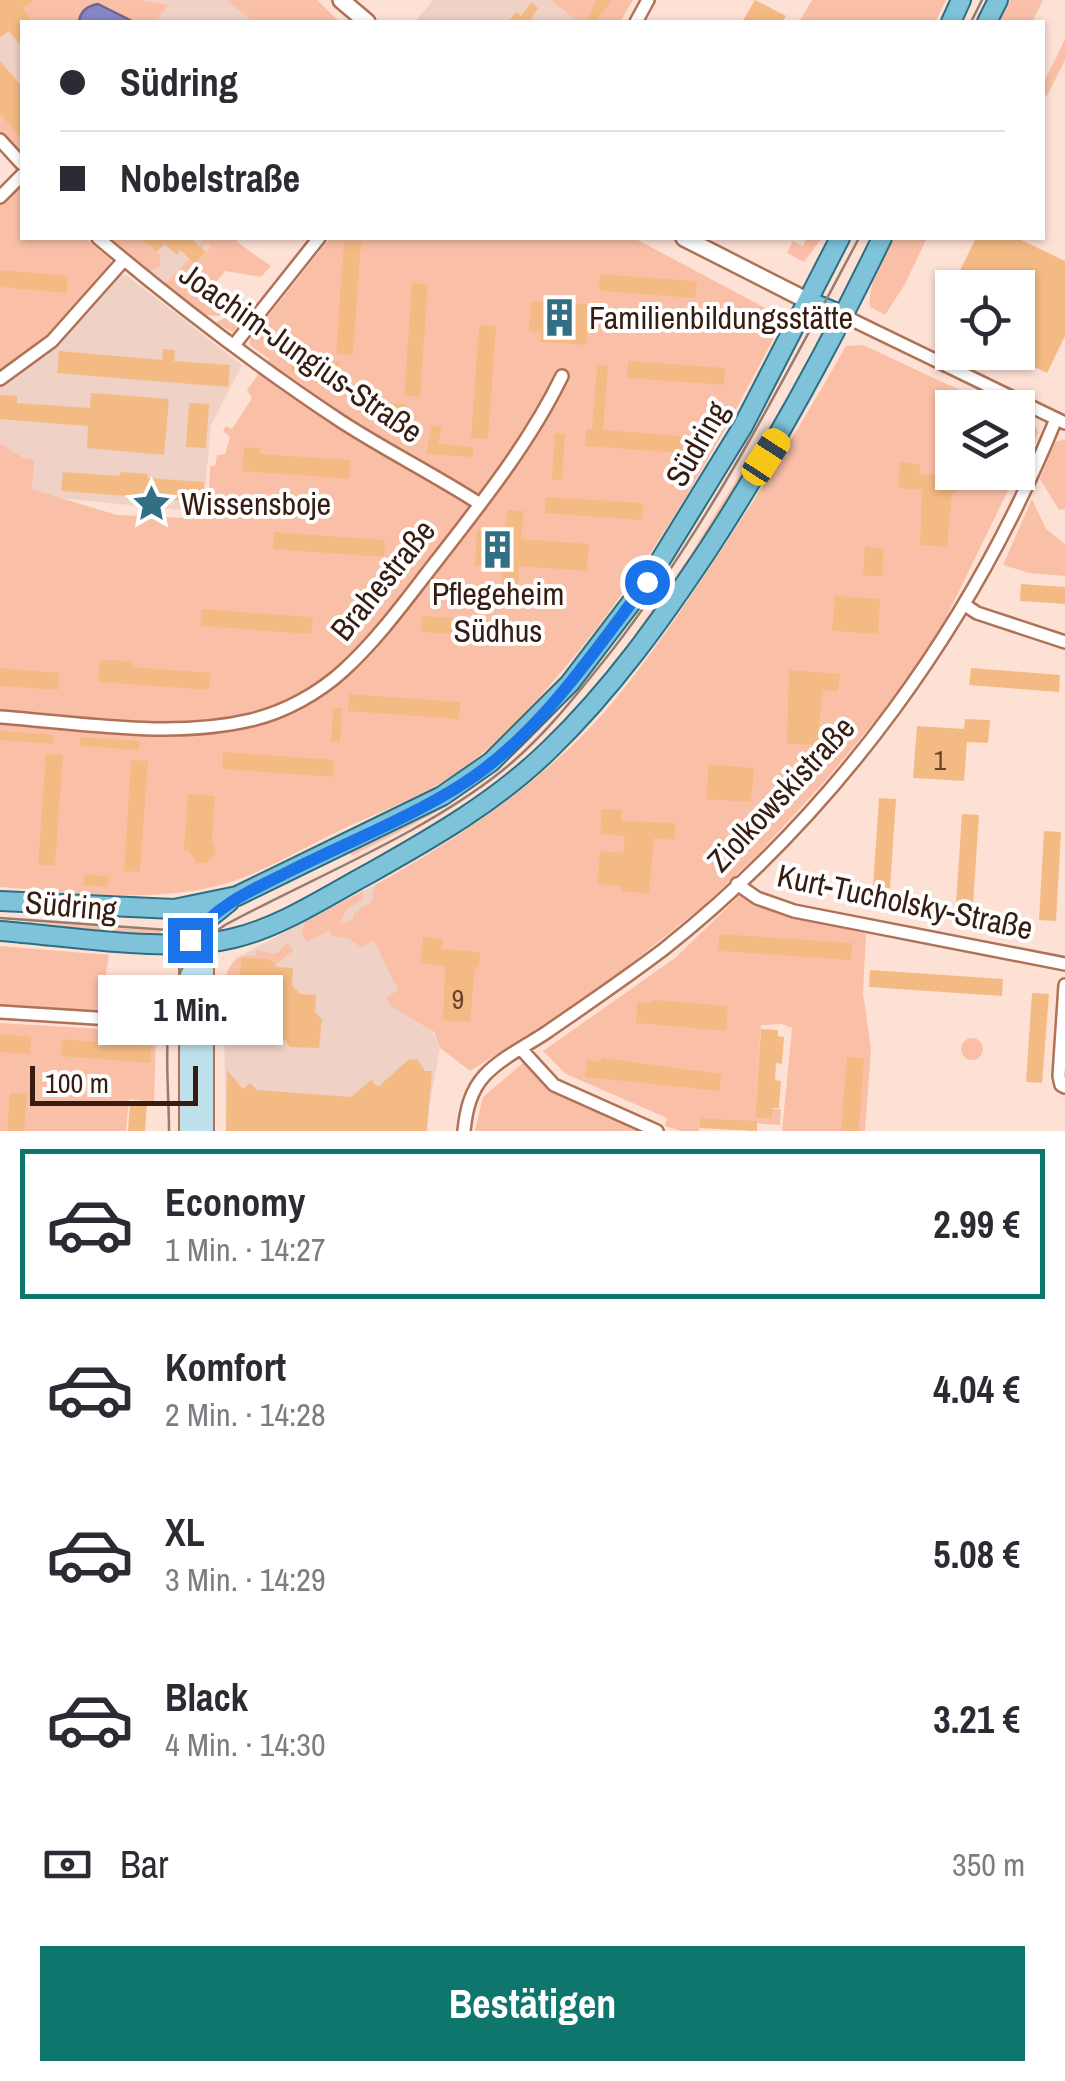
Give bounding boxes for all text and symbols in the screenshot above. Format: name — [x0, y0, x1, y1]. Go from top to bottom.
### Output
text: Südring — [120, 57, 238, 108]
text: Nobelstraße — [120, 153, 300, 204]
street label: Joachim-Jungius-Straße — [171, 253, 431, 453]
map controls — [935, 270, 1035, 490]
button: locate — [935, 270, 1035, 370]
place label: Familienbildungsstätte — [589, 296, 853, 339]
building icon: Familienbildungsstätte — [538, 297, 580, 339]
button: layers — [935, 390, 1035, 490]
street label: Südring — [655, 393, 738, 494]
car — [737, 424, 795, 490]
place label: Wissensboje — [181, 482, 331, 525]
place icon: Wissensboje — [130, 483, 172, 525]
street label: Brahestraße — [320, 510, 445, 649]
building icon: Pflegeheim Südhus — [477, 528, 519, 570]
route start — [625, 560, 670, 605]
place label: Pflegeheim Südhus — [432, 572, 564, 652]
street label: Ziolkowskistraße — [697, 706, 864, 881]
house number: 1 — [934, 741, 947, 779]
street label: Kurt-Tucholsky-Straße — [773, 853, 1037, 950]
street label: Südring — [23, 880, 119, 931]
route end — [168, 918, 213, 963]
callout: 1 Min. — [98, 975, 282, 1045]
house number: 9 — [452, 980, 464, 1018]
text: 1 Min. — [153, 988, 228, 1031]
scale bar — [30, 1061, 198, 1106]
text: 100 m — [45, 1064, 109, 1102]
text: Economy — [165, 1177, 305, 1228]
icon: car — [45, 1179, 135, 1269]
text: 2.99 € — [933, 1199, 1020, 1250]
text: 1 Min. · 14:27 — [165, 1228, 325, 1271]
text: Komfort — [165, 1342, 286, 1393]
icon: car — [45, 1344, 135, 1434]
text: 4.04 € — [933, 1364, 1020, 1415]
text: 2 Min. · 14:28 — [165, 1393, 325, 1436]
text: XL — [165, 1507, 205, 1558]
icon: car — [45, 1509, 135, 1599]
text: 5.08 € — [933, 1529, 1020, 1580]
text: 3 Min. · 14:29 — [165, 1558, 325, 1601]
text: Black — [165, 1672, 248, 1723]
icon: car — [45, 1674, 135, 1764]
text: 3.21 € — [933, 1694, 1020, 1745]
text: 4 Min. · 14:30 — [165, 1723, 325, 1766]
icon: cash — [40, 1837, 95, 1892]
text: Bar — [120, 1839, 169, 1890]
text: 350 m — [952, 1843, 1025, 1886]
button: Bestätigen — [40, 1946, 1025, 2061]

